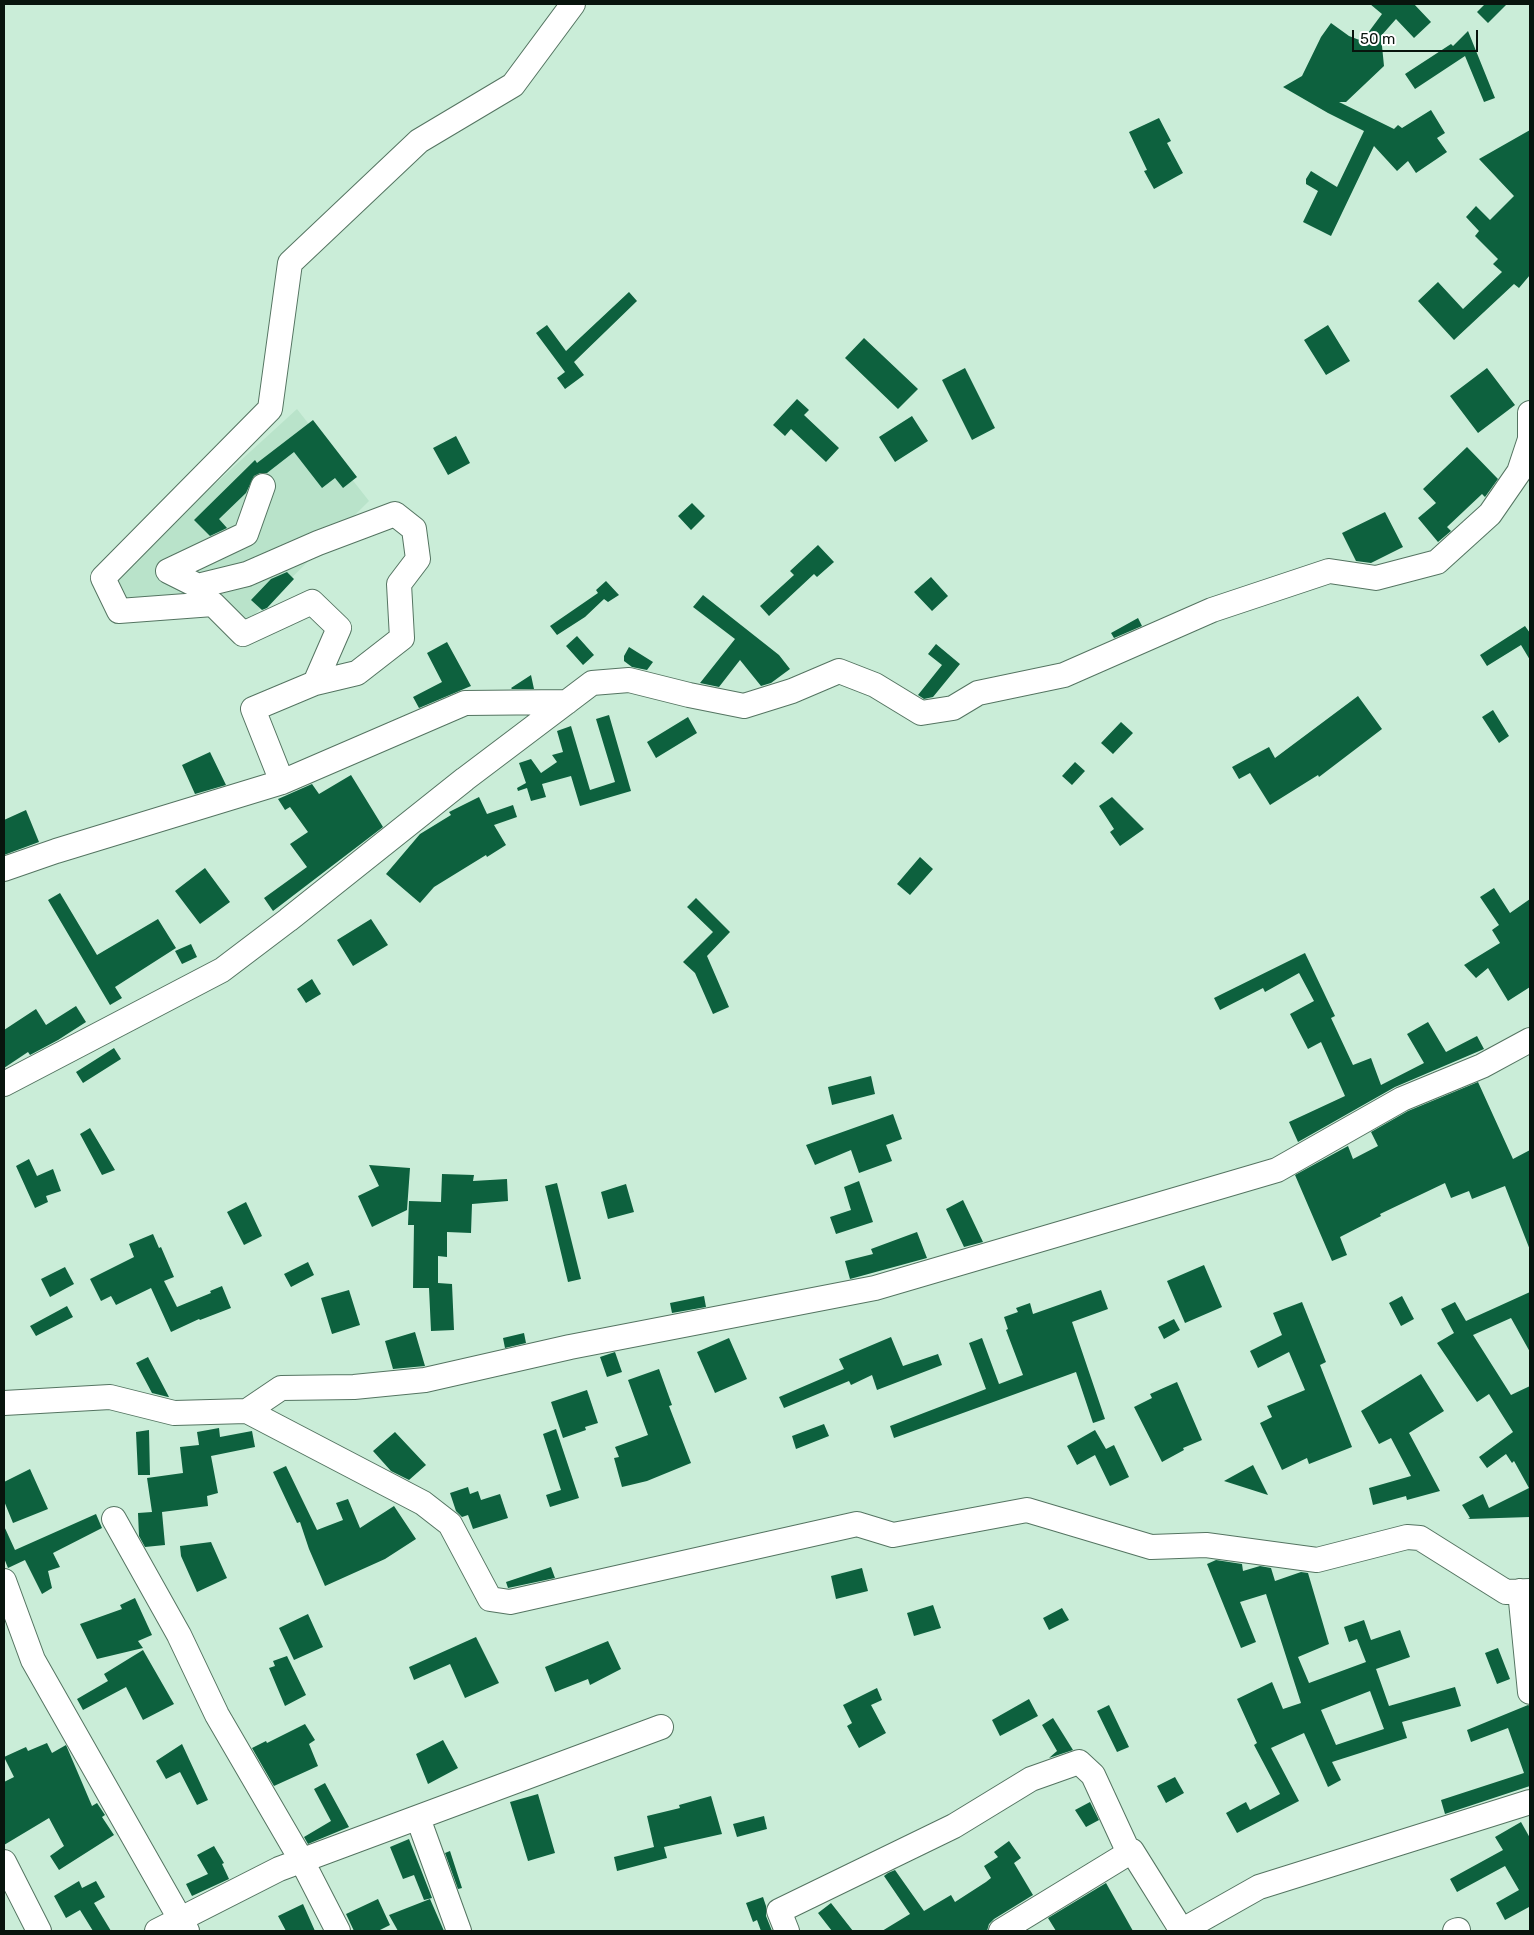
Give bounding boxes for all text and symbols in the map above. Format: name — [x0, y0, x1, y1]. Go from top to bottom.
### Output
scale bar — [1354, 20, 1480, 52]
text: 50 m — [1360, 30, 1395, 48]

